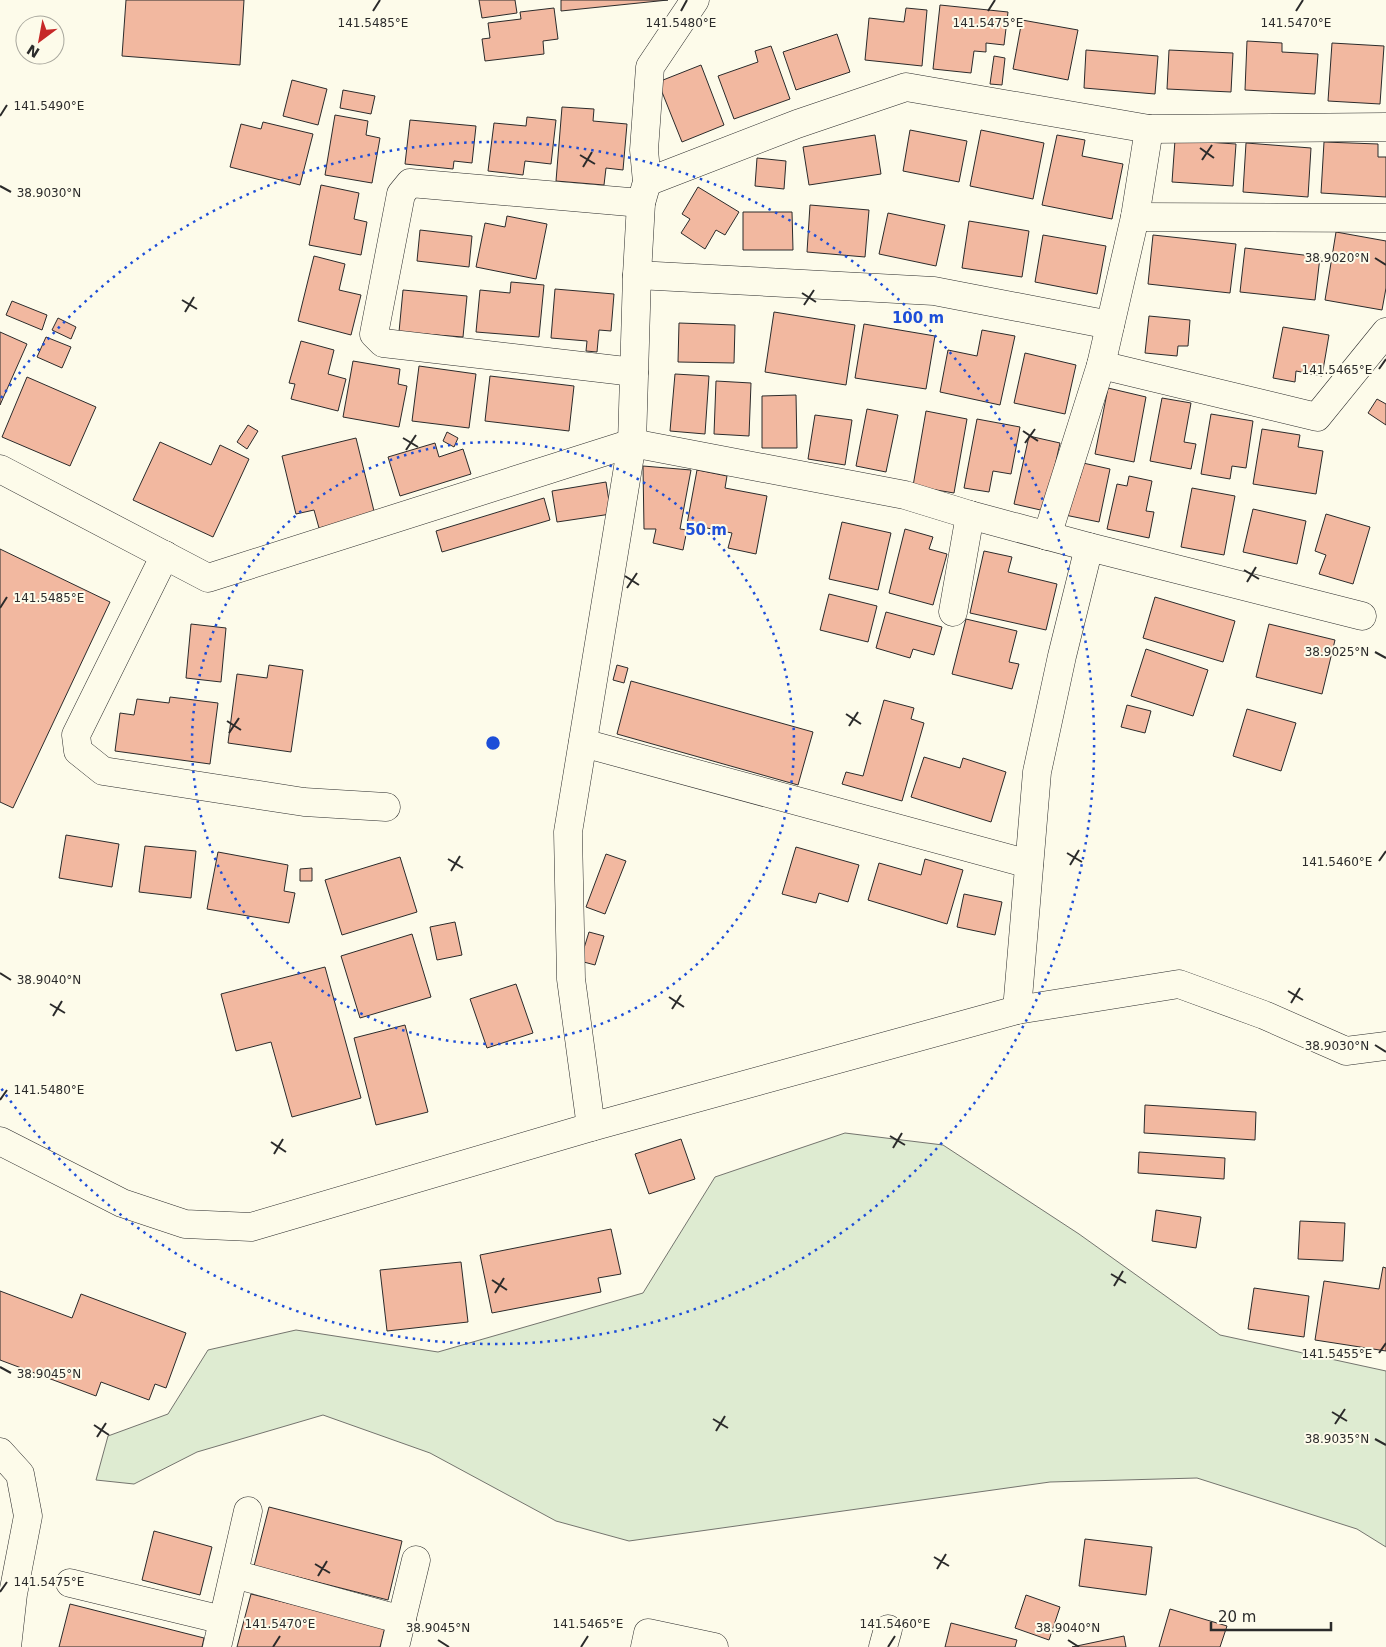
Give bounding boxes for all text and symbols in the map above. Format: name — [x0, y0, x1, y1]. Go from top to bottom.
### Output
north arrow — [15, 15, 65, 65]
text: 141.5485°E — [338, 16, 408, 30]
text: 141.5480°E — [646, 16, 716, 30]
text: 141.5475°E — [953, 16, 1023, 30]
text: 141.5470°E — [1261, 16, 1331, 30]
text: N — [24, 41, 42, 61]
text: 141.5490°E — [14, 99, 84, 113]
text: 38.9030°N — [17, 186, 81, 200]
text: 38.9020°N — [1305, 251, 1369, 265]
text: 100 m — [892, 309, 944, 327]
text: 141.5465°E — [1302, 363, 1372, 377]
text: 50 m — [685, 521, 727, 539]
text: 141.5485°E — [14, 591, 84, 605]
text: 38.9025°N — [1305, 645, 1369, 659]
centre of rings — [484, 734, 502, 752]
text: 141.5460°E — [1302, 855, 1372, 869]
text: 38.9040°N — [17, 973, 81, 987]
text: 38.9030°N — [1305, 1039, 1369, 1053]
text: 141.5480°E — [14, 1083, 84, 1097]
text: 141.5455°E — [1302, 1347, 1372, 1361]
text: 38.9045°N — [17, 1367, 81, 1381]
text: 38.9035°N — [1305, 1432, 1369, 1446]
text: 141.5475°E — [14, 1575, 84, 1589]
scale bar — [1211, 1600, 1331, 1632]
text: 20 m — [1218, 1608, 1256, 1626]
text: 141.5470°E — [245, 1617, 315, 1631]
text: 141.5465°E — [553, 1617, 623, 1631]
text: 141.5460°E — [860, 1617, 930, 1631]
text: 38.9045°N — [406, 1621, 470, 1635]
text: 38.9040°N — [1036, 1621, 1100, 1635]

